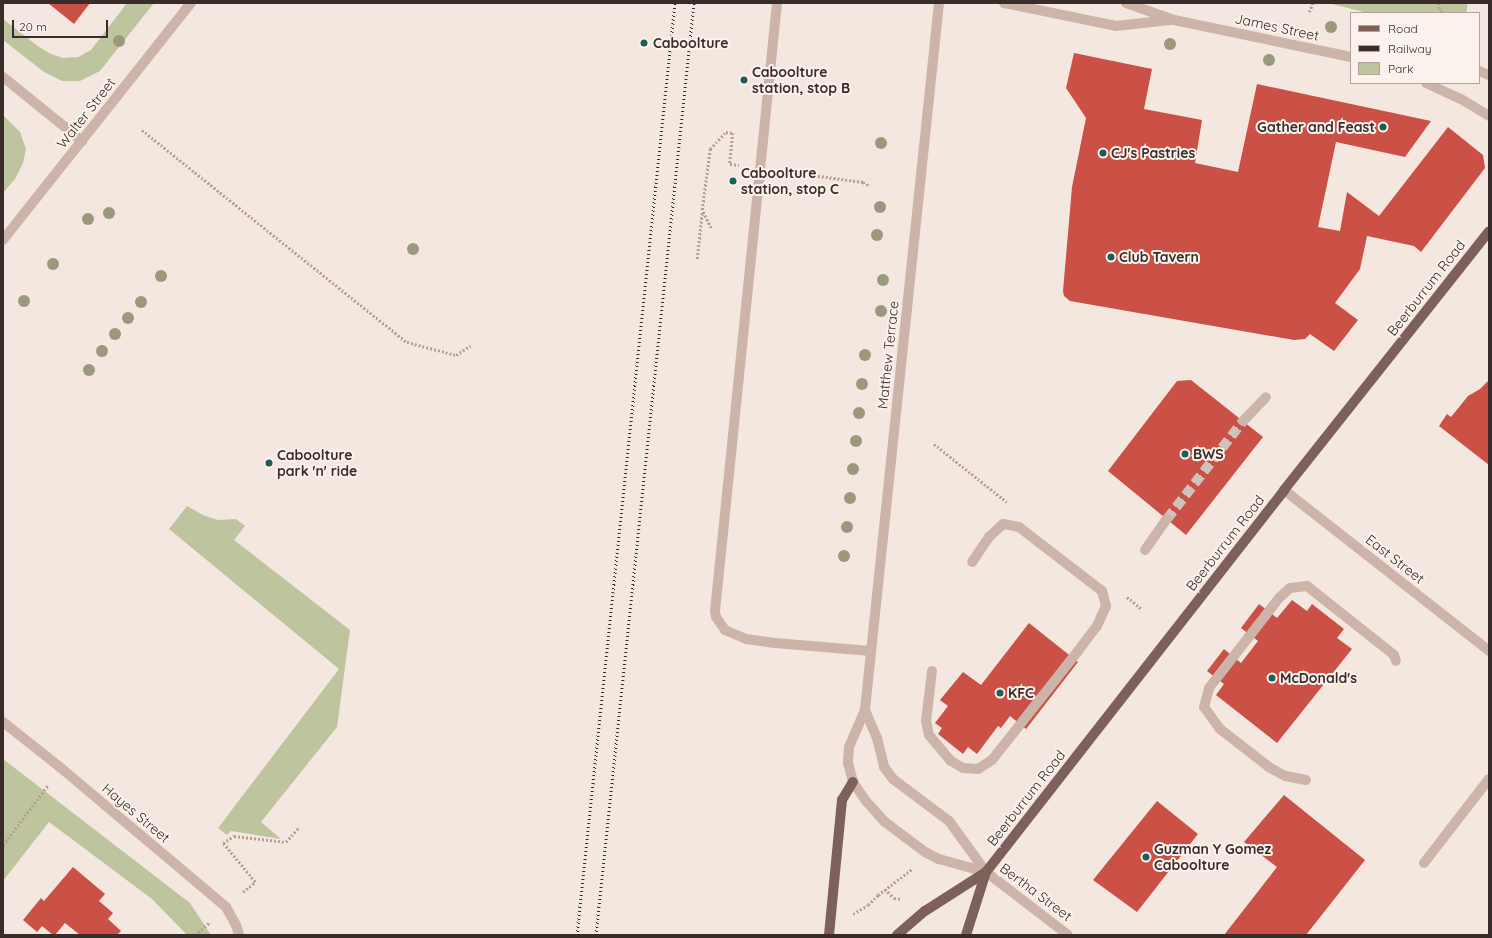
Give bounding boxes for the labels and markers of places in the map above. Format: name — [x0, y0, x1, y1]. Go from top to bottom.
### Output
place label: Caboolture — [653, 35, 729, 51]
marker: Caboolture — [638, 37, 650, 49]
place label: Caboolture station, stop B — [752, 64, 850, 96]
marker: Caboolture station, stop B — [739, 75, 749, 85]
place label: Gather and Feast — [1257, 119, 1375, 135]
marker: Gather and Feast — [1378, 122, 1388, 132]
place label: CJ's Pastries — [1111, 145, 1195, 161]
marker: CJ's Pastries — [1098, 148, 1108, 158]
place label: Caboolture station, stop C — [741, 165, 839, 198]
marker: Caboolture station, stop C — [728, 176, 738, 186]
place label: Club Tavern — [1119, 249, 1199, 265]
marker: Club Tavern — [1106, 252, 1116, 262]
place label: BWS — [1193, 446, 1224, 462]
place label: Caboolture park 'n' ride — [277, 447, 357, 480]
marker: BWS — [1180, 449, 1190, 459]
marker: Caboolture park 'n' ride — [264, 458, 274, 468]
place label: McDonald's — [1280, 670, 1357, 686]
marker: McDonald's — [1267, 673, 1277, 683]
place label: KFC — [1008, 685, 1034, 701]
marker: KFC — [995, 688, 1005, 698]
place label: Guzman Y Gomez Caboolture — [1154, 841, 1271, 874]
marker: Guzman Y Gomez Caboolture — [1141, 852, 1151, 862]

